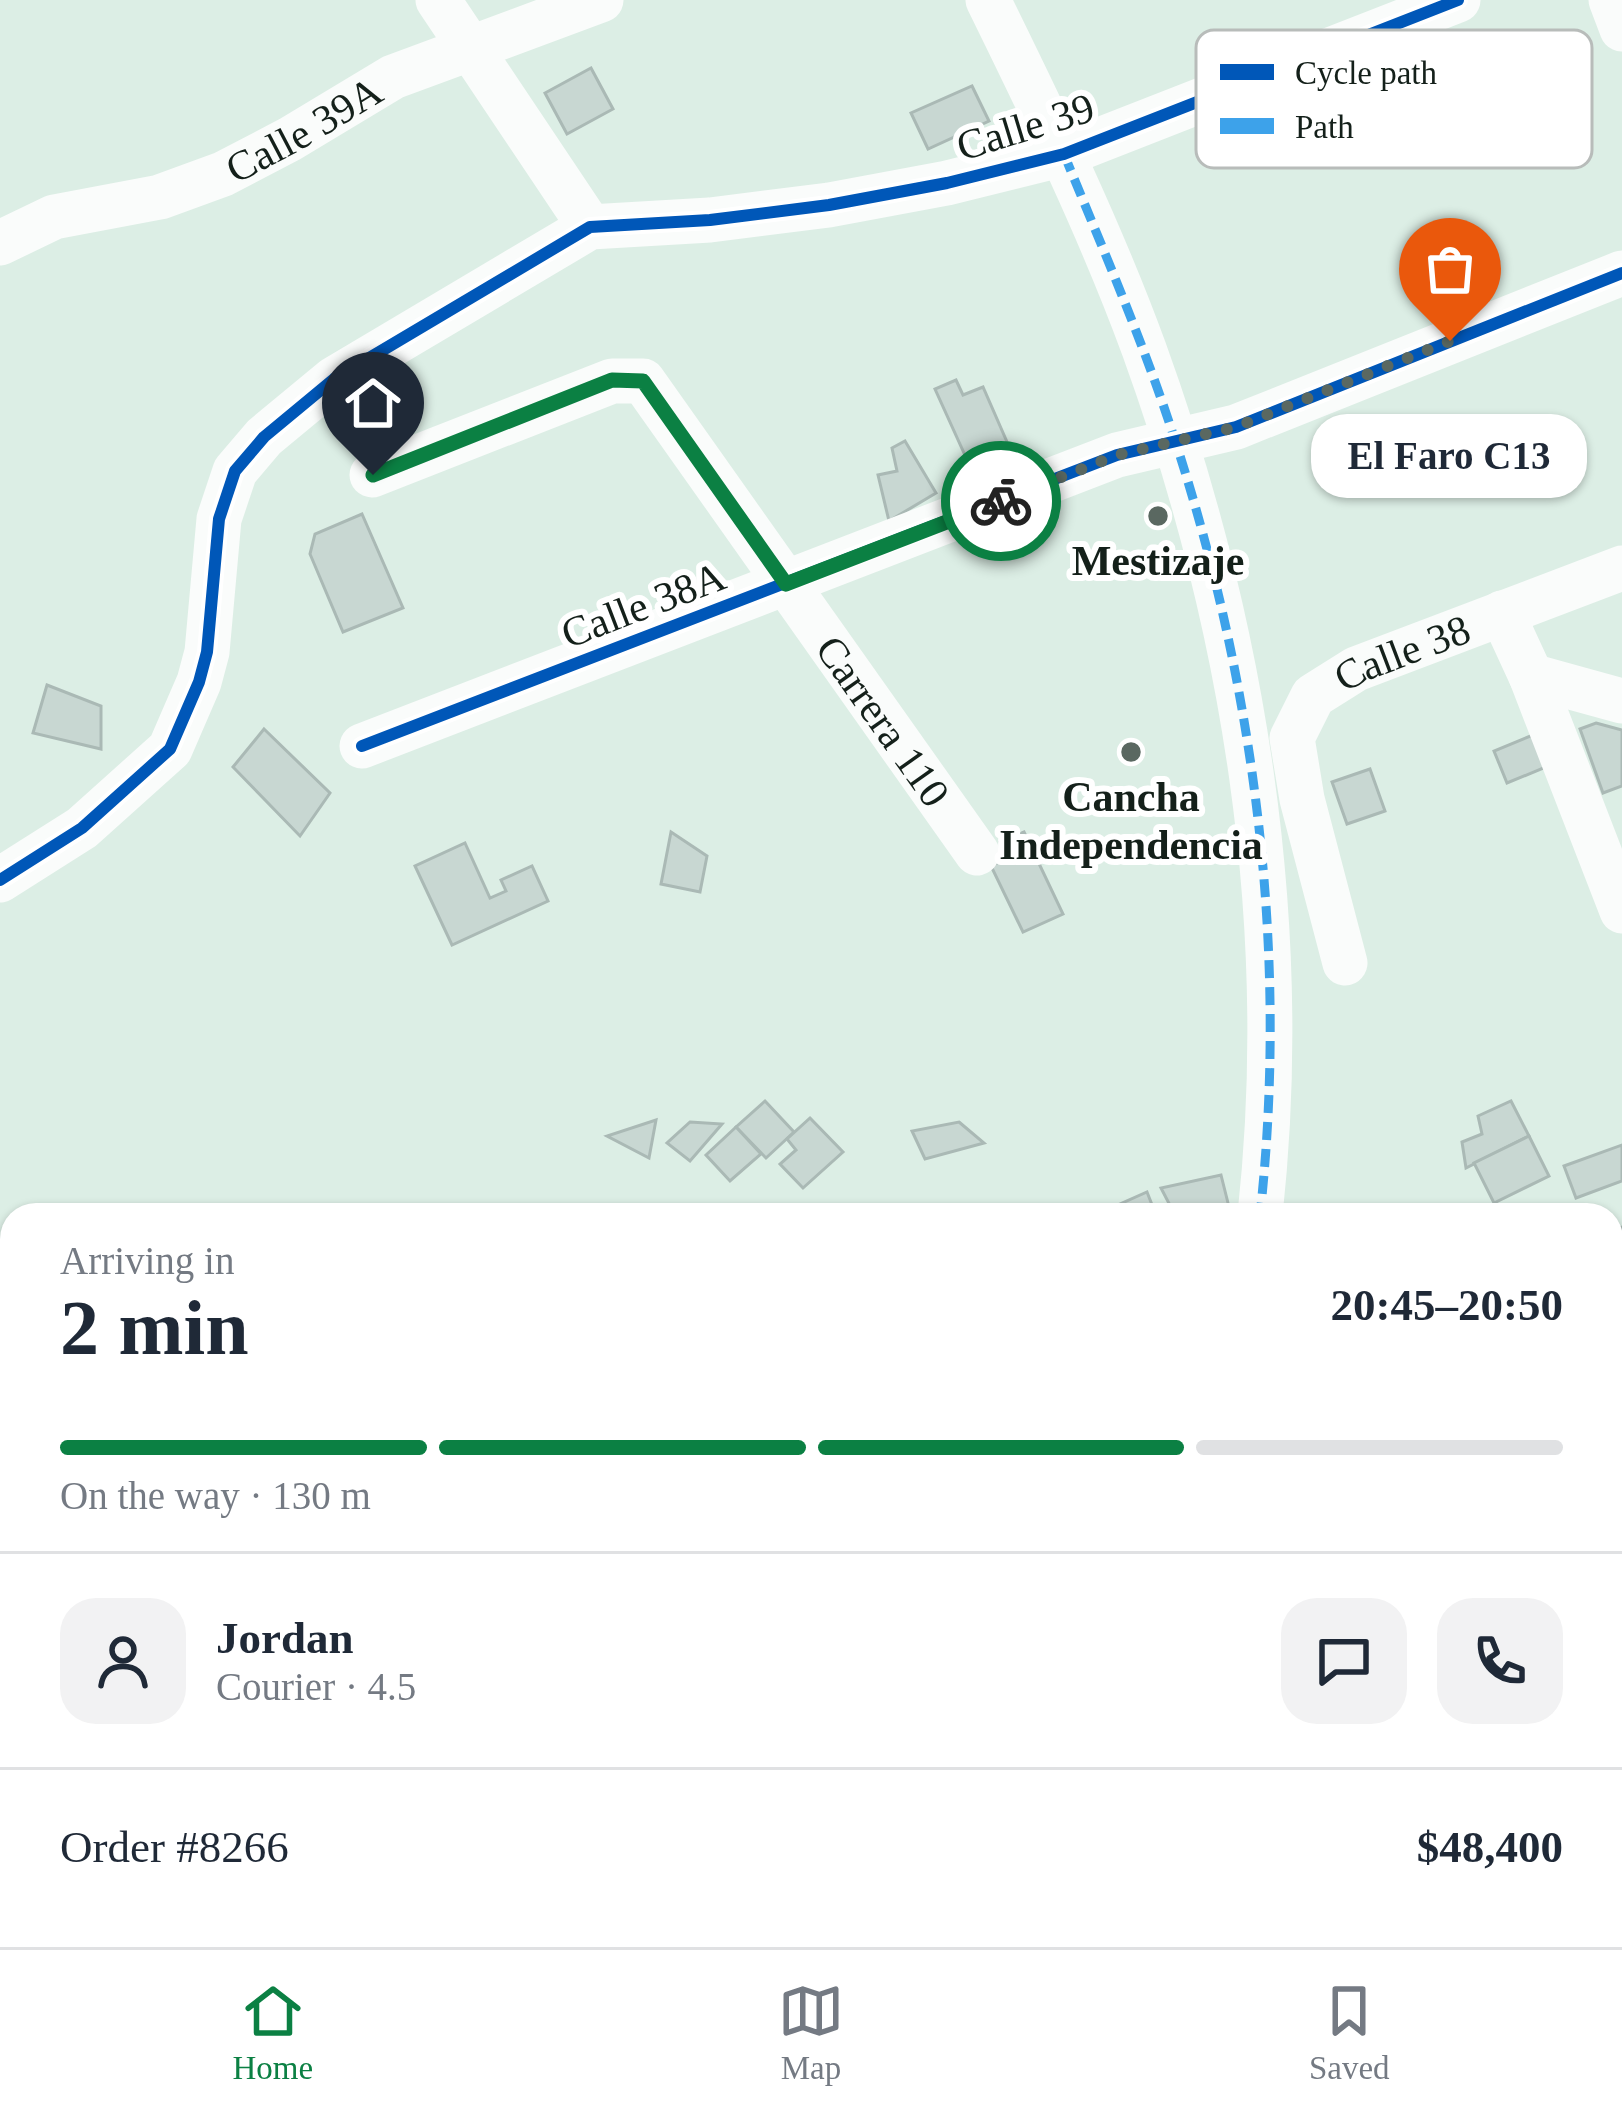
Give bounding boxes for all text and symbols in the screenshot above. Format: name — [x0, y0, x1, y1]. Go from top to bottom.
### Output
legend — [1196, 30, 1592, 168]
text: Cycle path — [1295, 55, 1438, 91]
street label: Calle 39A — [218, 67, 391, 192]
street label: Calle 39 — [951, 84, 1100, 170]
text: Path — [1295, 109, 1354, 145]
pin — [1399, 218, 1501, 341]
icon: bag — [1417, 236, 1483, 302]
pin — [322, 352, 424, 475]
icon: home — [340, 370, 406, 436]
callout: El Faro C13 — [1312, 413, 1588, 497]
text: El Faro C13 — [1348, 434, 1550, 477]
courier — [941, 441, 1061, 561]
icon: bike — [968, 468, 1034, 534]
marker: Mestizaje — [1145, 503, 1171, 529]
place label: Mestizaje — [1072, 538, 1244, 584]
street label: Calle 38A — [555, 552, 732, 657]
street label: Calle 38 — [1326, 606, 1476, 701]
street label: Carrera 110 — [807, 627, 959, 815]
marker: Cancha Independencia — [1118, 739, 1144, 765]
place label: Cancha Independencia — [999, 774, 1263, 868]
text: Arriving in — [60, 1239, 234, 1282]
text: 20:45–20:50 — [1331, 1280, 1563, 1330]
text: 2 min — [60, 1284, 249, 1371]
text: On the way · 130 m — [60, 1474, 371, 1517]
button: person — [60, 1598, 186, 1724]
button: chat — [1281, 1598, 1407, 1724]
button: phone — [1437, 1598, 1563, 1724]
text: Jordan — [216, 1613, 354, 1663]
text: Courier · 4.5 — [216, 1665, 416, 1708]
text: Order #8266 — [60, 1822, 289, 1872]
text: $48,400 — [1417, 1822, 1563, 1872]
tab: Home — [232, 1978, 313, 2087]
tab: Map — [778, 1978, 844, 2087]
tab: Saved — [1309, 1978, 1390, 2087]

